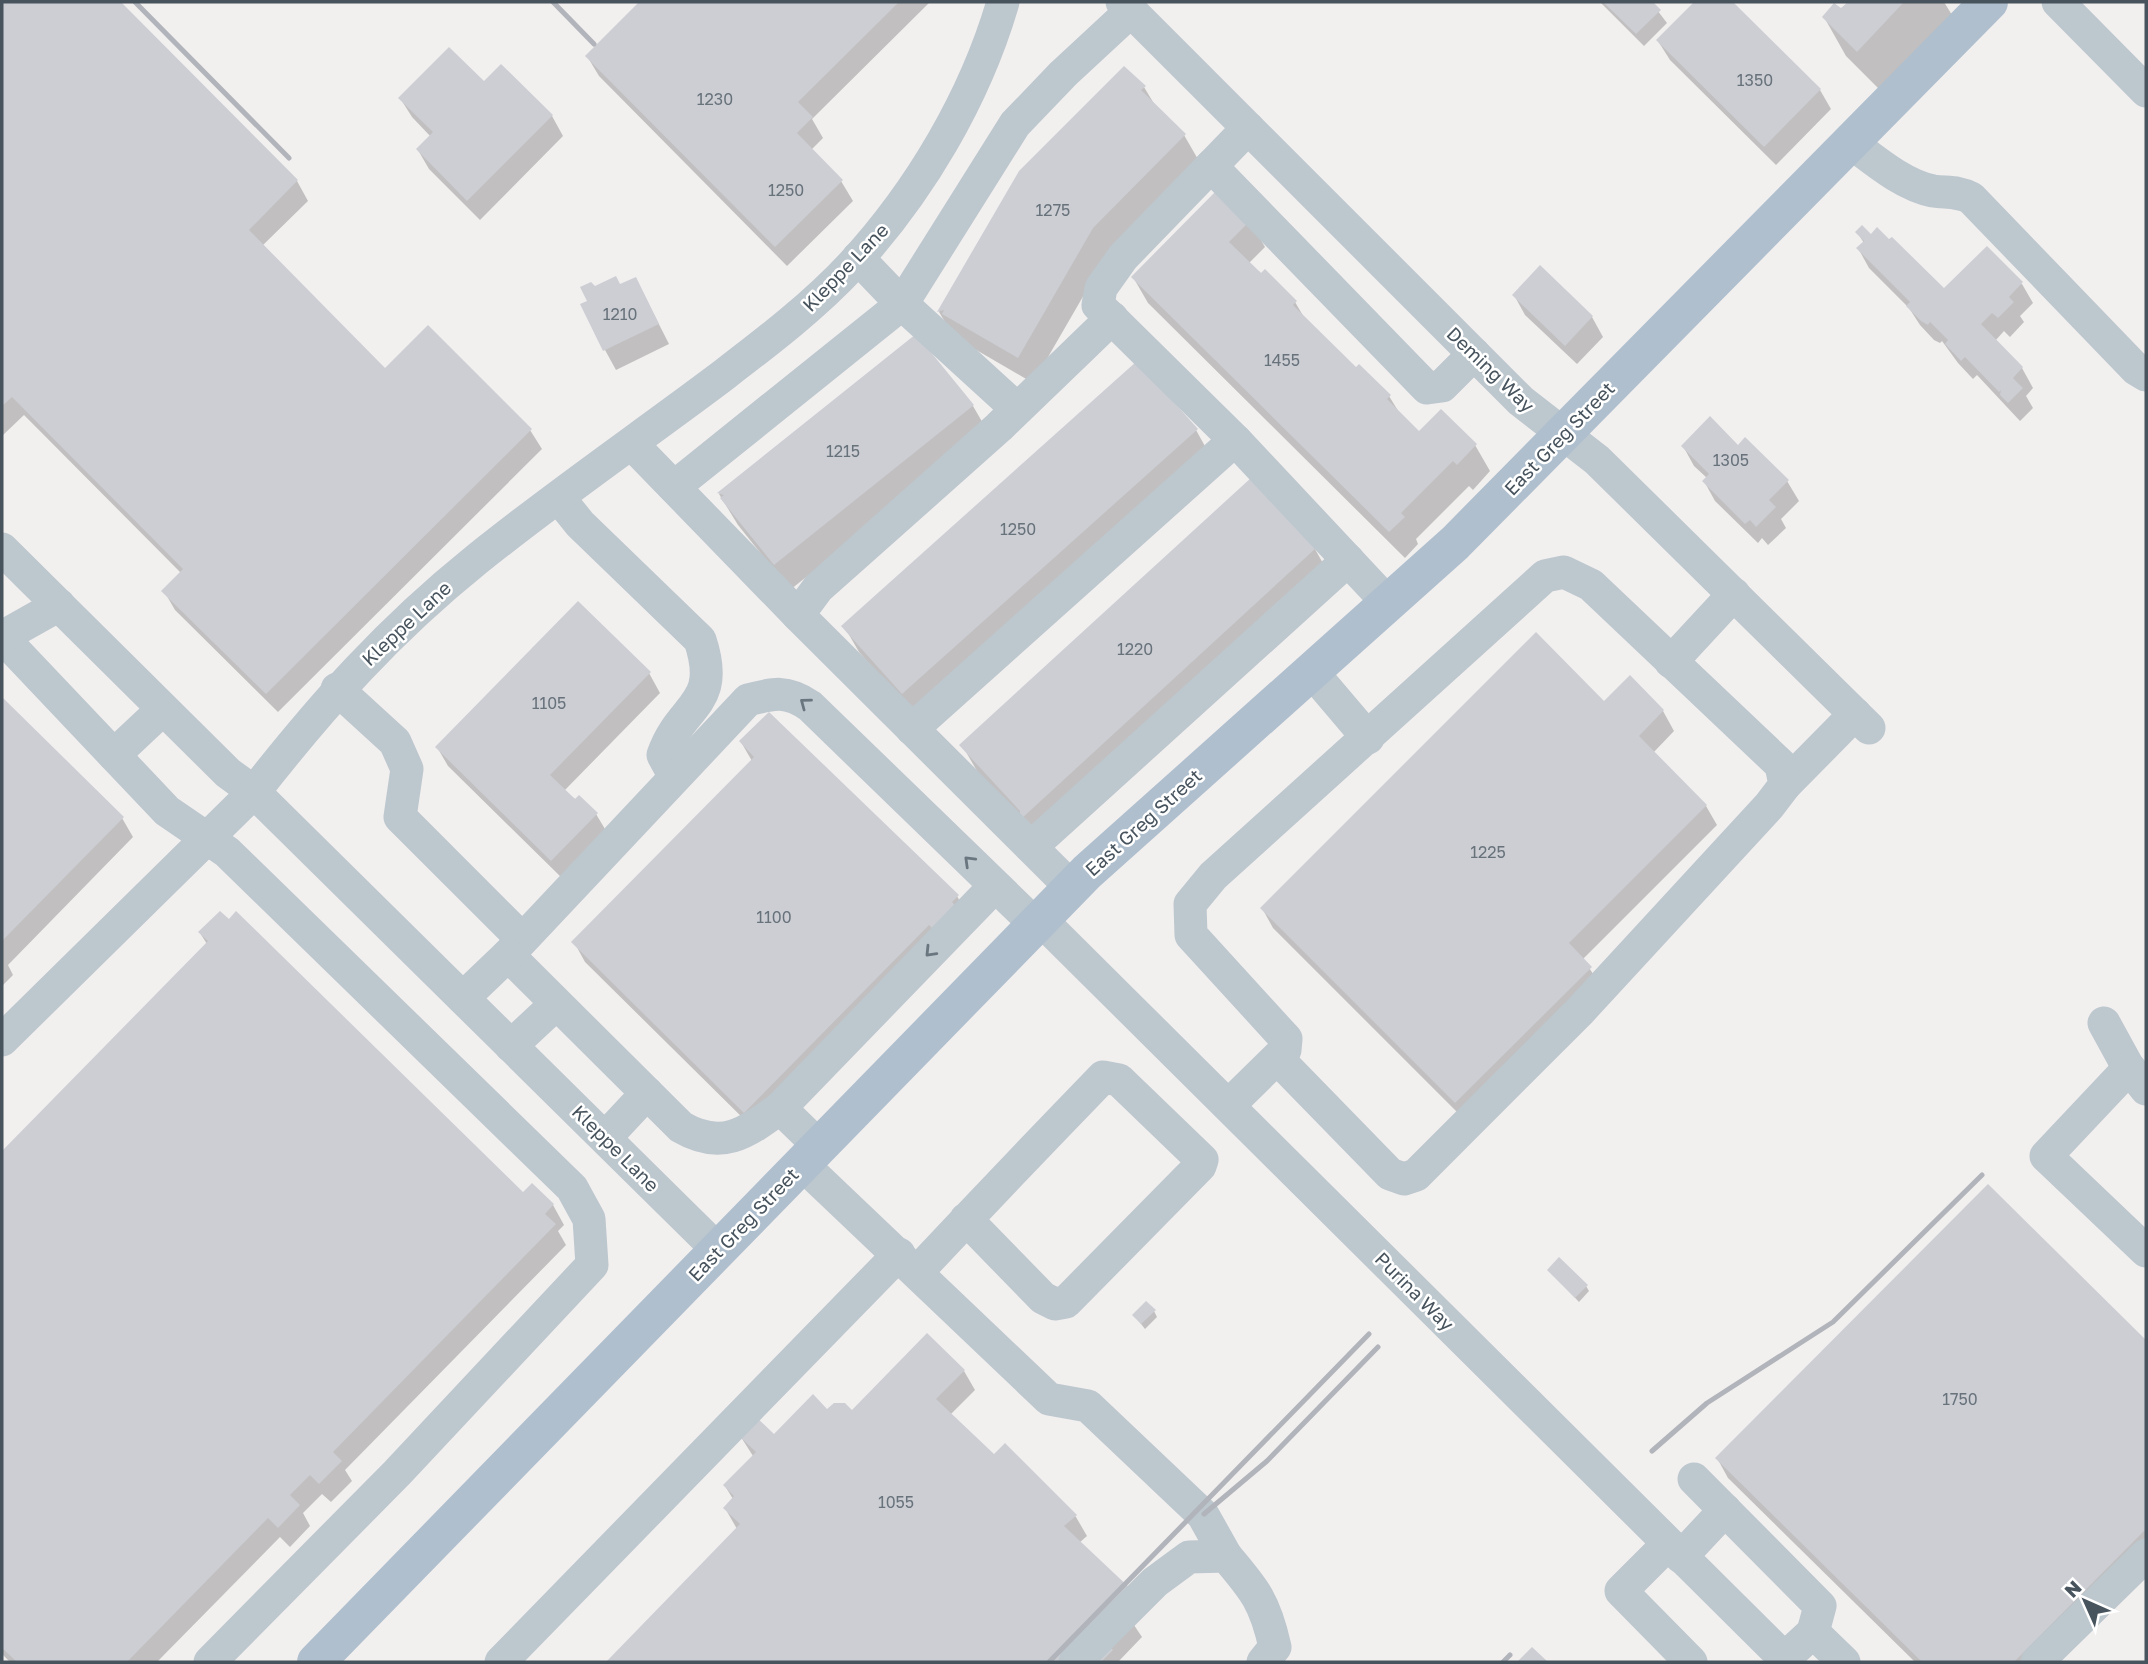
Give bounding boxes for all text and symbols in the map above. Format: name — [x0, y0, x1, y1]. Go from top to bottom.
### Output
house number: 1350 — [1737, 70, 1773, 90]
house number: 1230 — [697, 89, 733, 109]
house number: 1250 — [768, 180, 804, 200]
house number: 1275 — [1036, 200, 1070, 220]
street label: Kleppe Lane — [797, 218, 893, 316]
house number: 1210 — [603, 304, 637, 324]
street label: Deming Way — [1442, 322, 1540, 417]
house number: 1455 — [1264, 350, 1300, 370]
street label: East Greg Street — [1499, 376, 1619, 500]
house number: 1215 — [826, 441, 860, 461]
house number: 1305 — [1713, 450, 1749, 470]
house number: 1250 — [1000, 519, 1036, 539]
street label: Kleppe Lane — [357, 576, 455, 670]
house number: 1220 — [1117, 639, 1153, 659]
house number: 1105 — [532, 693, 566, 713]
one-way arrow — [800, 699, 813, 712]
street label: East Greg Street — [1080, 764, 1206, 880]
house number: 1225 — [1470, 842, 1506, 862]
one-way arrow — [964, 856, 977, 869]
house number: 1100 — [756, 907, 792, 927]
one-way arrow — [926, 944, 939, 957]
street label: Kleppe Lane — [568, 1100, 664, 1196]
street label: East Greg Street — [683, 1162, 803, 1286]
street label: Purina Way — [1371, 1247, 1459, 1335]
house number: 1750 — [1942, 1389, 1978, 1409]
house number: 1055 — [878, 1492, 914, 1512]
north arrow — [2050, 1566, 2120, 1636]
text: N — [2059, 1575, 2086, 1602]

